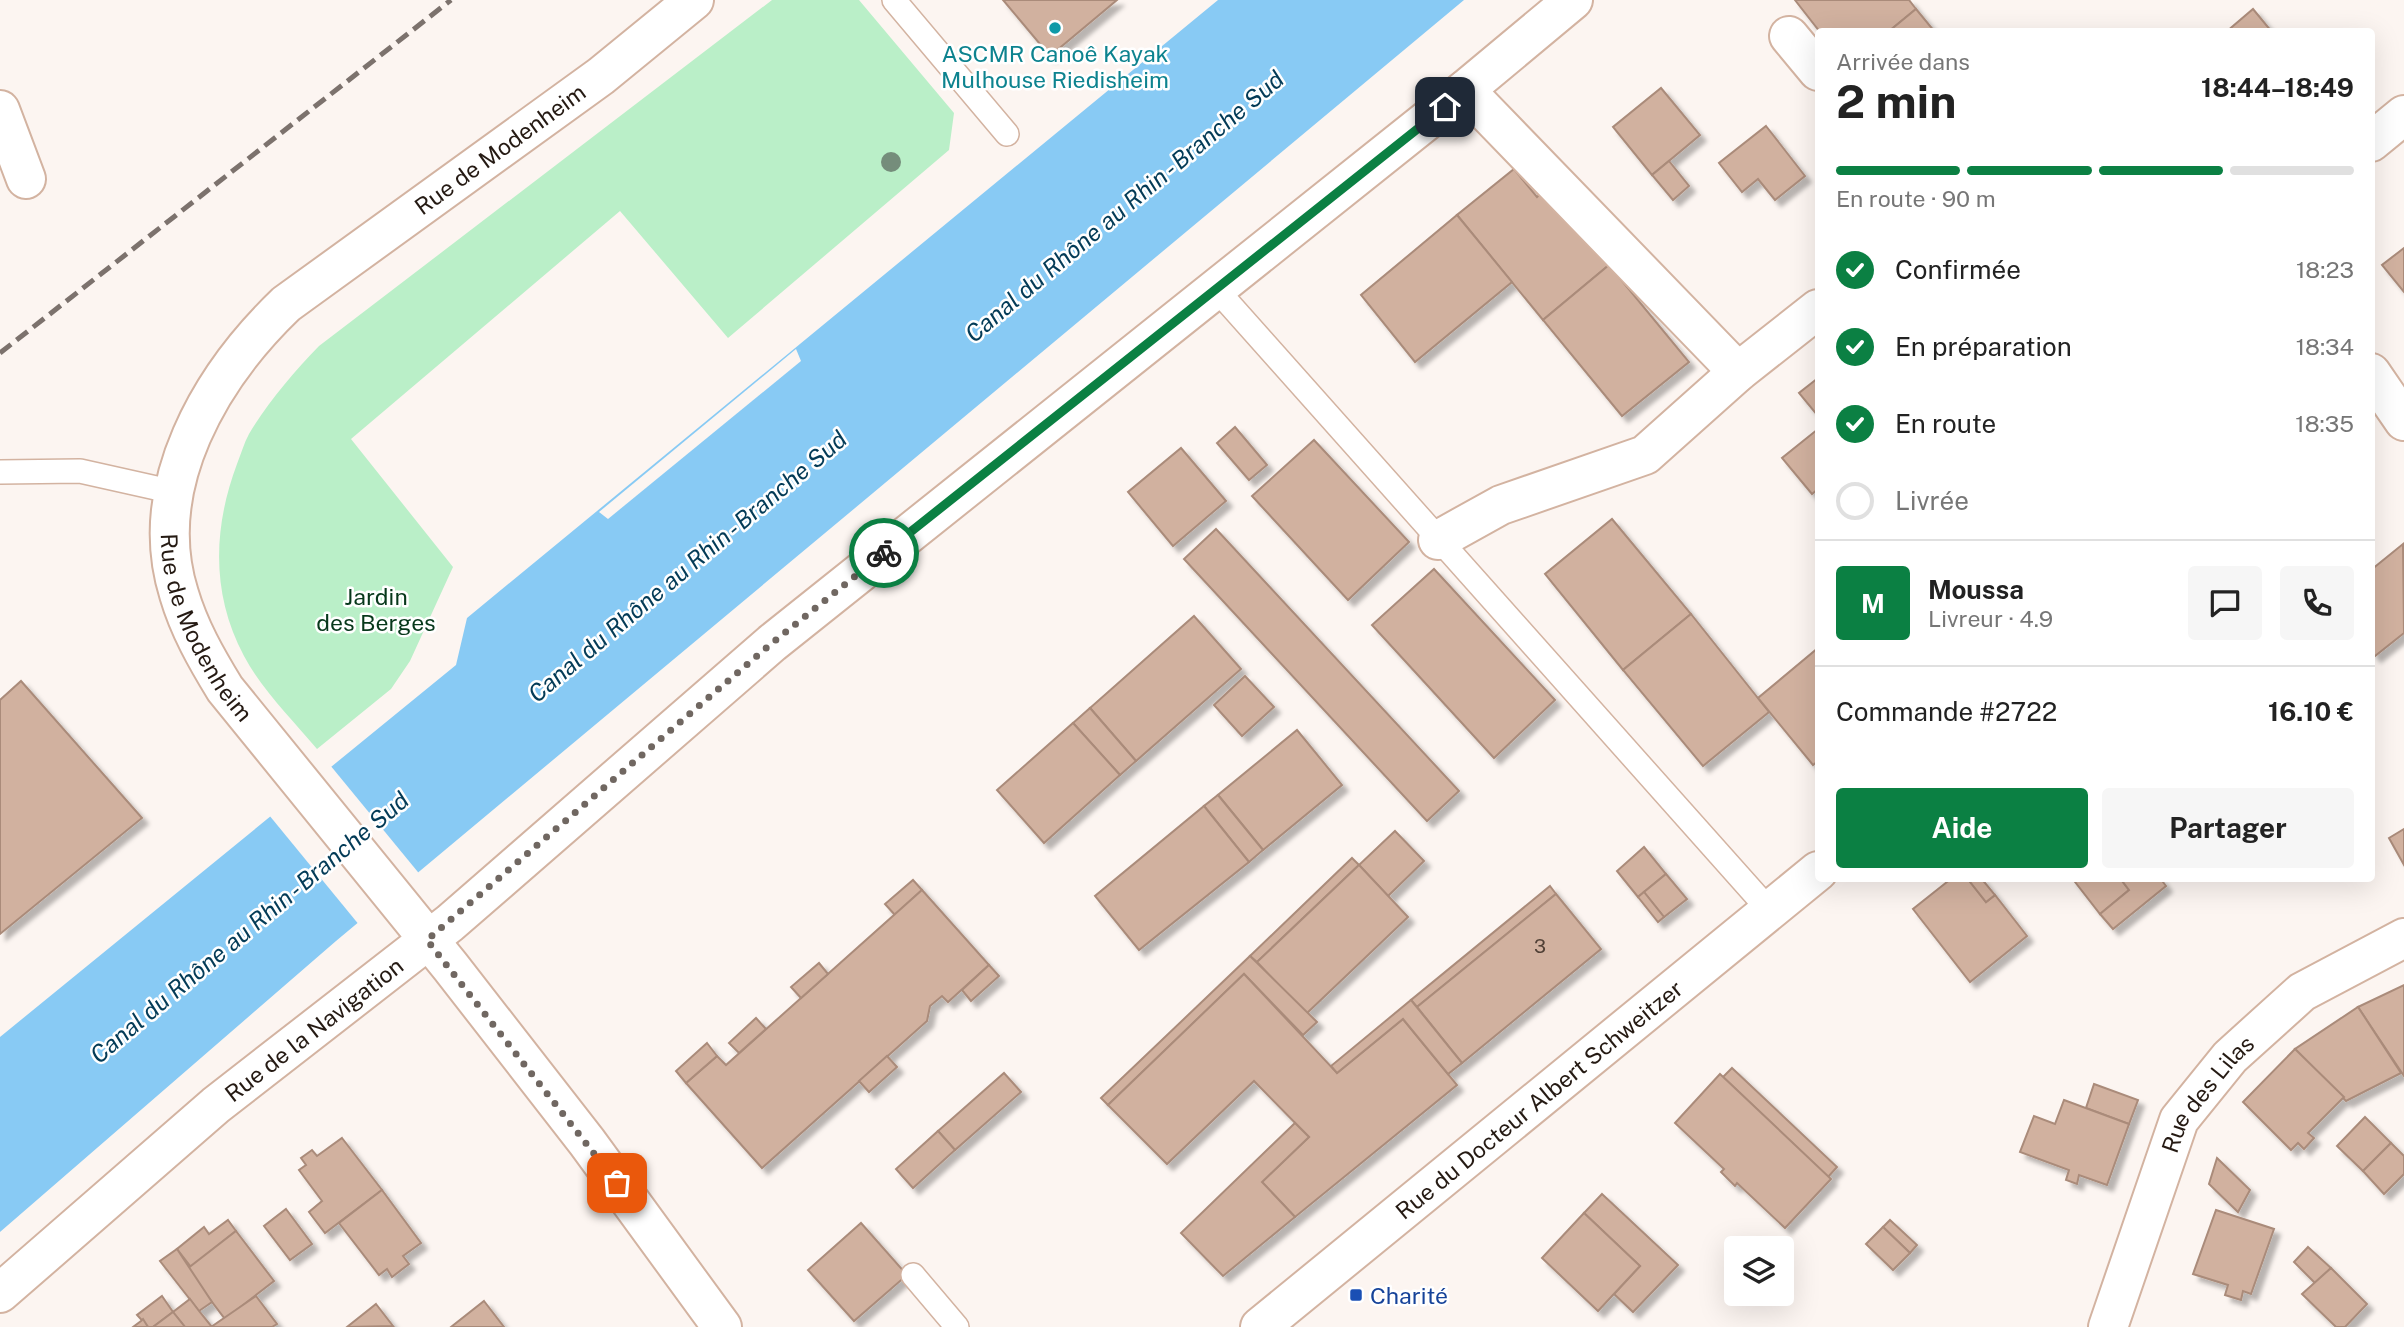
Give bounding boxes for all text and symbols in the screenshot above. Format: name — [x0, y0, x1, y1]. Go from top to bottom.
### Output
marker: ASCMR Canoê Kayak Mulhouse Riedisheim — [1047, 20, 1063, 36]
place label: ASCMR Canoê Kayak Mulhouse Riedisheim — [941, 40, 1169, 93]
text: Arrivée dans — [1836, 48, 1970, 75]
water label: Canal du Rhône au Rhin - Branche Sud — [959, 64, 1289, 348]
text: 18:44–18:49 — [2201, 72, 2354, 103]
text: 2 min — [1836, 74, 1956, 128]
pin — [1415, 77, 1475, 137]
street label: Rue de Modenheim — [409, 78, 591, 220]
icon: home — [1426, 88, 1464, 126]
text: En route · 90 m — [1836, 185, 1996, 212]
icon: check — [1836, 251, 1874, 289]
text: Confirmée — [1895, 254, 2021, 285]
text: 18:23 — [2296, 256, 2354, 283]
icon: check — [1836, 328, 1874, 366]
text: En préparation — [1895, 331, 2072, 362]
text: 18:34 — [2296, 333, 2354, 360]
icon: check — [1836, 405, 1874, 443]
text: En route — [1895, 408, 1996, 439]
text: 18:35 — [2295, 410, 2354, 437]
water label: Canal du Rhône au Rhin - Branche Sud — [522, 424, 852, 708]
text: Livrée — [1895, 485, 1969, 516]
courier — [849, 518, 919, 588]
street label: Rue de Modenheim — [156, 533, 259, 726]
icon: bike — [865, 534, 903, 572]
button: chat — [2188, 566, 2262, 640]
button: phone — [2280, 566, 2354, 640]
text: Moussa — [1928, 574, 2024, 605]
park label: Jardin des Berges — [316, 583, 436, 636]
text: M — [1861, 588, 1885, 619]
text: Livreur · 4.9 — [1928, 605, 2053, 632]
text: Commande #2722 — [1836, 696, 2057, 727]
text: 16.10 € — [2268, 696, 2354, 727]
water label: Canal du Rhône au Rhin - Branche Sud — [84, 785, 414, 1069]
button: Aide — [1836, 788, 2088, 868]
button: Partager — [2102, 788, 2354, 868]
house number: 3 — [1534, 935, 1546, 957]
street label: Rue de la Navigation — [219, 951, 408, 1107]
street label: Rue du Docteur Albert Schweitzer — [1390, 974, 1688, 1224]
street label: Rue des Lilas — [2155, 1029, 2259, 1156]
pin — [587, 1153, 647, 1213]
icon: bag — [598, 1164, 636, 1202]
map controls — [1724, 1236, 1794, 1306]
button: layers — [1724, 1236, 1794, 1306]
place label: Charité — [1370, 1282, 1448, 1309]
marker: Charité — [1348, 1287, 1364, 1303]

